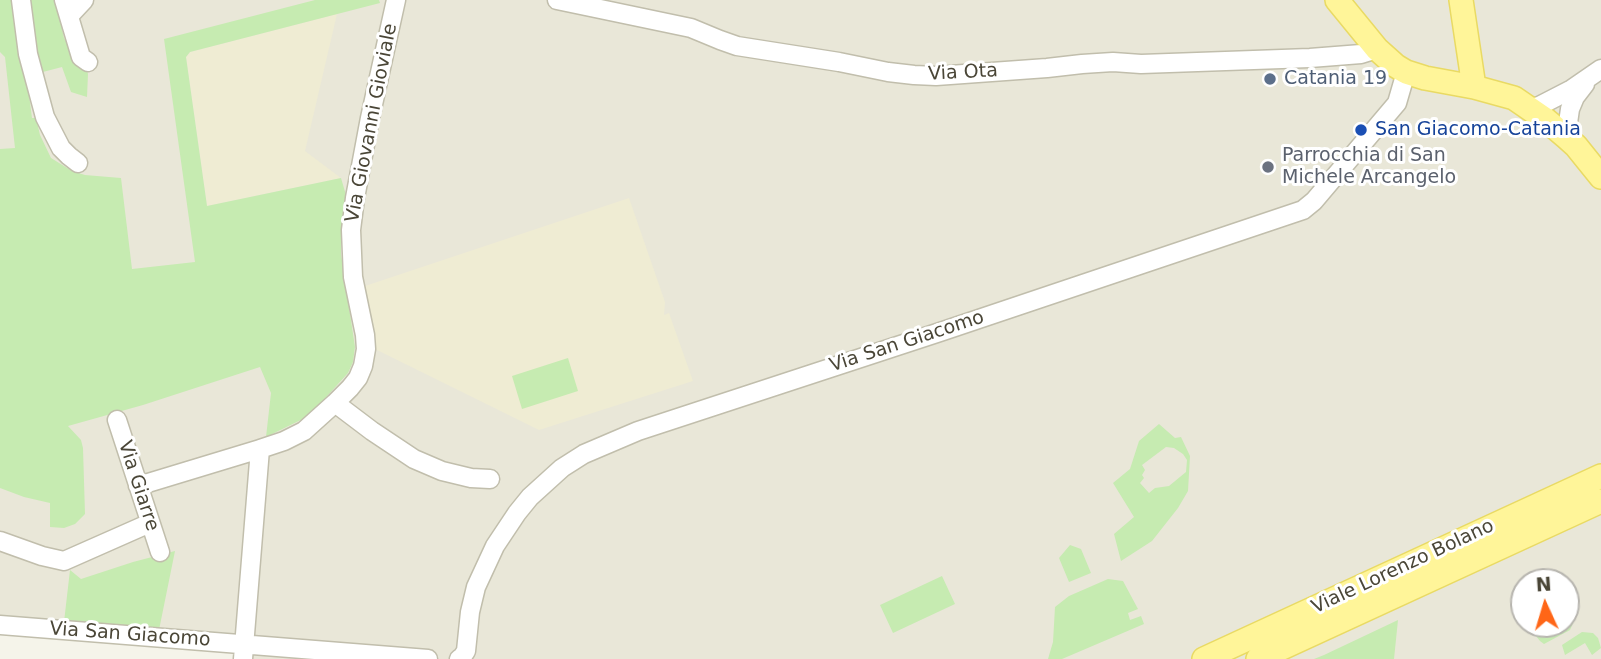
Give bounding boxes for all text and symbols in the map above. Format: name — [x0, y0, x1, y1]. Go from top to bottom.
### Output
street label: Via Giovanni Gioviale — [342, 22, 402, 224]
street label: Via Ota — [928, 60, 998, 86]
place label: Catania 19 — [1284, 68, 1387, 90]
marker: Catania 19 — [1262, 71, 1278, 87]
place label: San Giacomo-Catania — [1375, 119, 1581, 141]
marker: San Giacomo-Catania — [1353, 122, 1369, 138]
place label: Parrocchia di San Michele Arcangelo — [1282, 145, 1456, 189]
marker: Parrocchia di San Michele Arcangelo — [1260, 159, 1276, 175]
street label: Via San Giacomo — [827, 306, 987, 378]
street label: Via Giarre — [113, 438, 163, 534]
street label: Viale Lorenzo Bolano — [1308, 515, 1498, 619]
north arrow — [1510, 568, 1580, 638]
text: N — [1535, 573, 1552, 596]
street label: Via San Giacomo — [49, 618, 211, 652]

